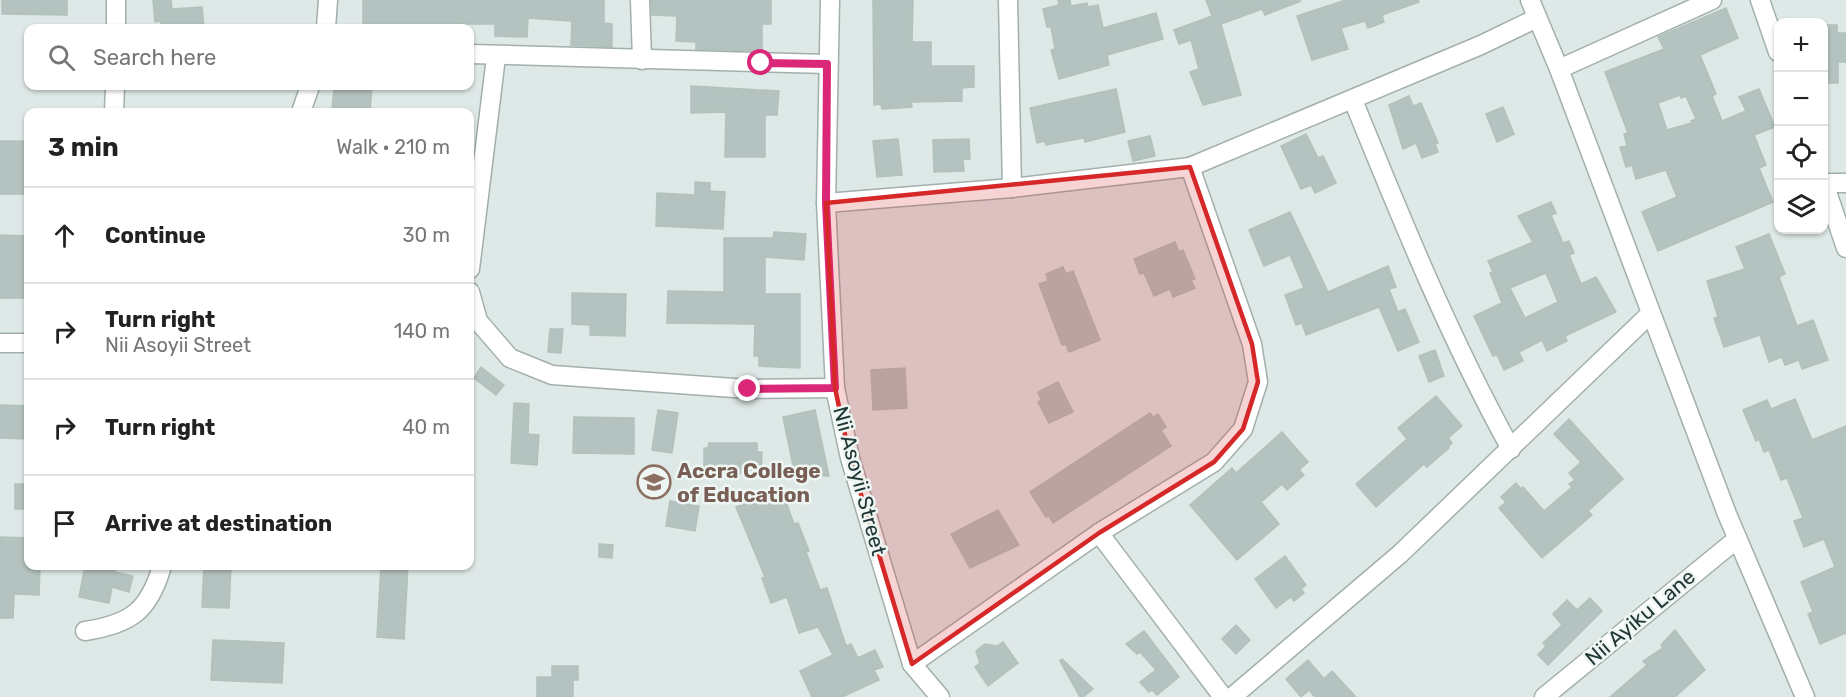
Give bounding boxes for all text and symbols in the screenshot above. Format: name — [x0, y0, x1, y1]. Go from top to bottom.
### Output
map controls — [1774, 18, 1828, 234]
button: + — [1774, 18, 1828, 72]
search box — [24, 24, 474, 90]
icon: search — [45, 41, 78, 74]
text: Search here — [93, 44, 216, 71]
route start — [747, 49, 773, 75]
button: − — [1774, 72, 1828, 126]
button: locate — [1774, 126, 1828, 180]
text: 3 min — [48, 132, 119, 163]
text: Walk · 210 m — [336, 135, 450, 159]
button: layers — [1774, 180, 1828, 234]
icon: ahead — [48, 219, 81, 252]
text: Continue — [105, 222, 206, 249]
text: 30 m — [403, 223, 450, 247]
text: Turn right — [105, 306, 215, 333]
icon: right — [48, 315, 81, 348]
text: 140 m — [394, 319, 450, 343]
text: Nii Asoyii Street — [105, 333, 251, 357]
route end — [734, 375, 760, 401]
street label: Nii Asoyii Street — [828, 404, 892, 558]
icon: right — [48, 411, 81, 444]
text: Turn right — [105, 414, 215, 441]
text: 40 m — [402, 415, 450, 439]
place label: Accra College of Education — [677, 458, 821, 507]
school or university icon: Accra College of Education — [636, 464, 672, 500]
icon: arrive — [48, 507, 81, 540]
text: Arrive at destination — [105, 510, 332, 537]
street label: Nii Ayiku Lane — [1580, 564, 1700, 670]

